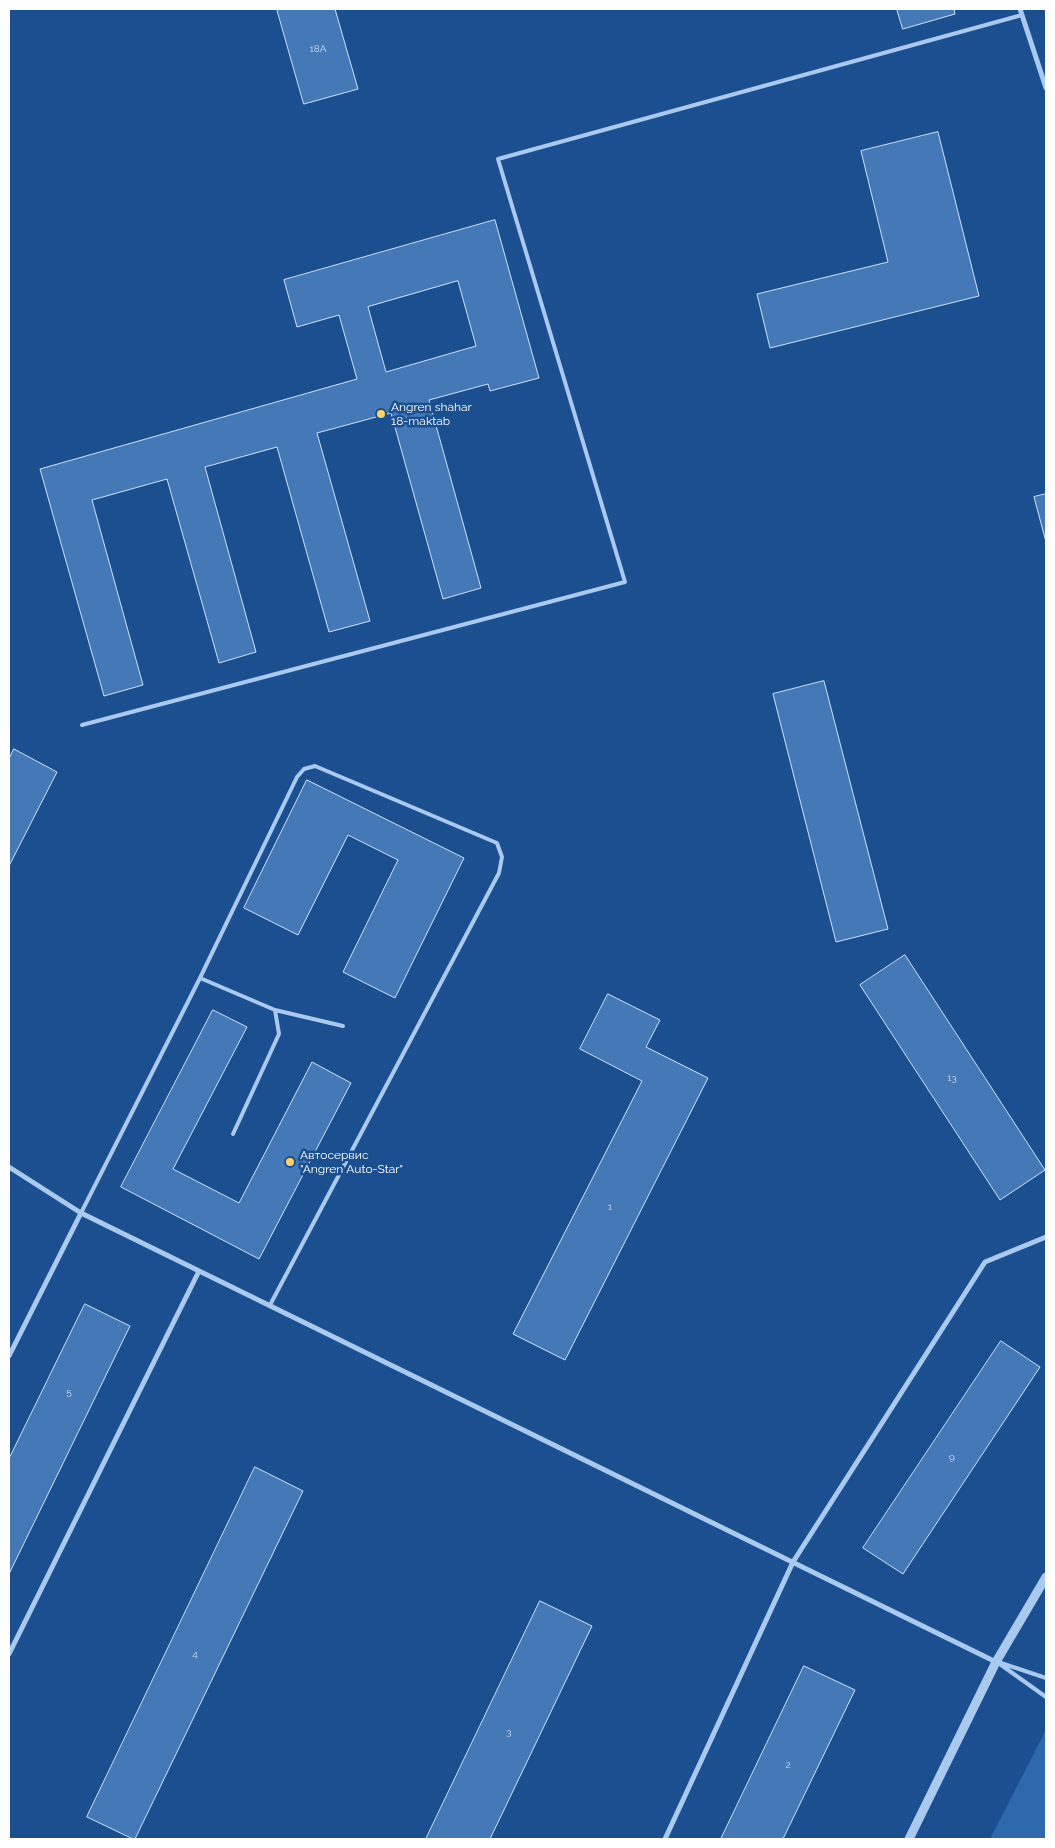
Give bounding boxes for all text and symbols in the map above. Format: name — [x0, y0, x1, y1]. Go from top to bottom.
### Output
house number: 18А — [310, 43, 326, 55]
place label: Angren shahar 18-maktab — [391, 400, 472, 428]
marker: Angren shahar 18-maktab — [375, 408, 387, 420]
house number: 13 — [947, 1072, 957, 1084]
place label: Автосервис "Angren Auto-Star" — [300, 1148, 403, 1176]
marker: Автосервис "Angren Auto-Star" — [284, 1156, 296, 1168]
house number: 1 — [608, 1201, 612, 1213]
house number: 5 — [66, 1386, 72, 1398]
house number: 9 — [949, 1451, 955, 1463]
house number: 4 — [192, 1648, 198, 1660]
house number: 3 — [506, 1726, 512, 1738]
house number: 2 — [785, 1759, 791, 1771]

